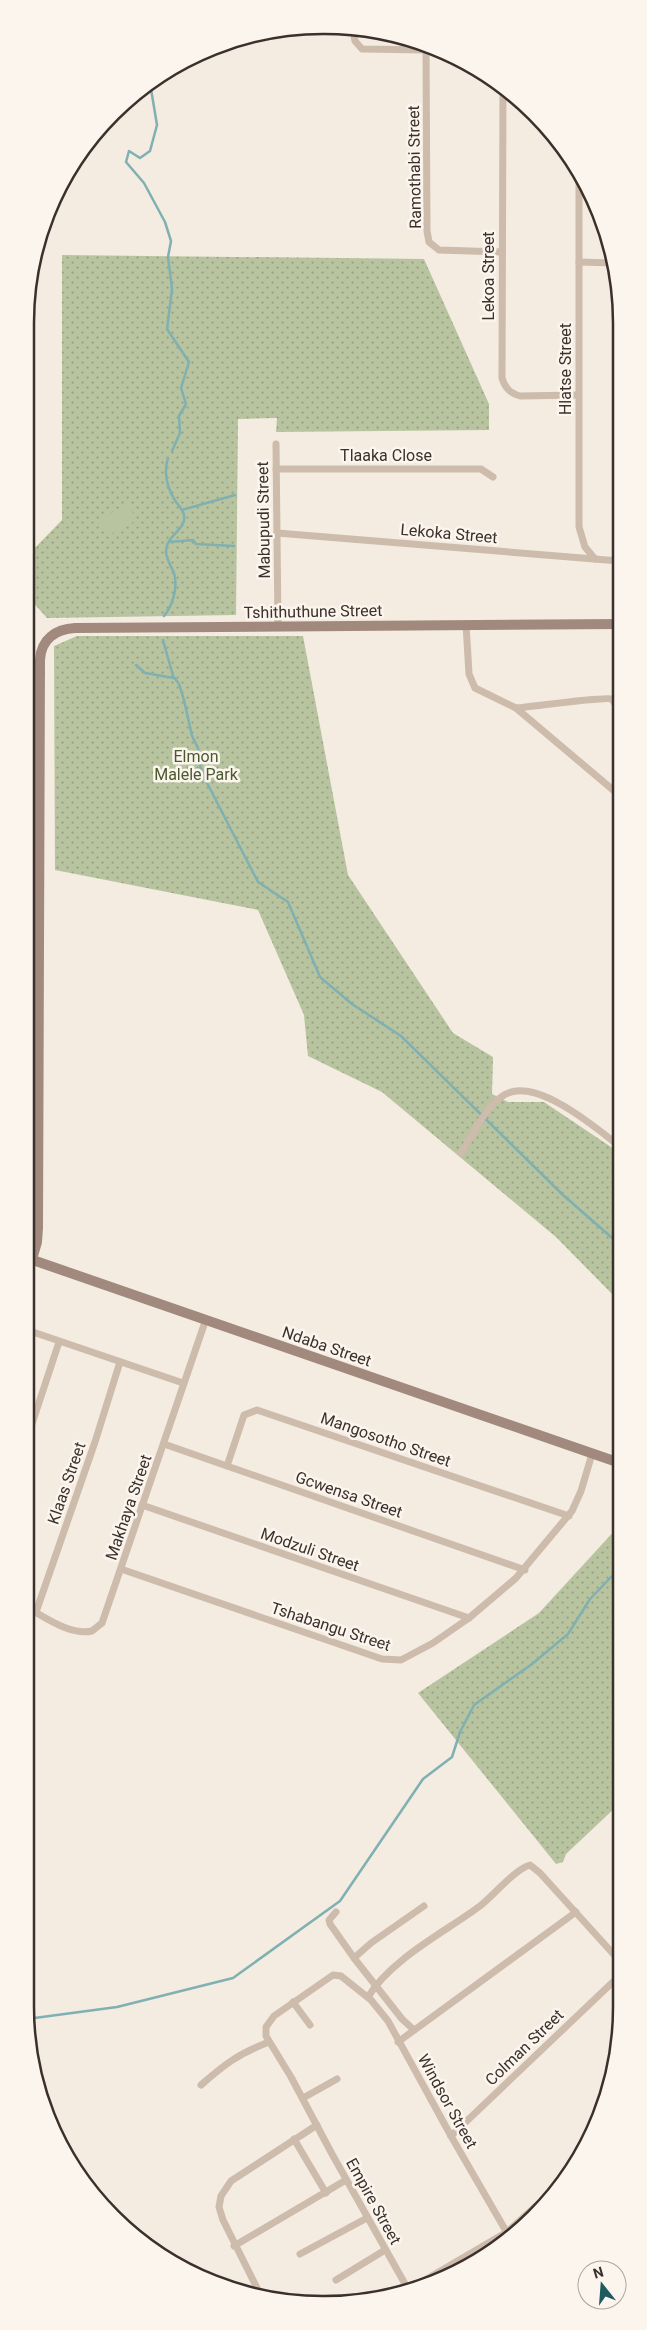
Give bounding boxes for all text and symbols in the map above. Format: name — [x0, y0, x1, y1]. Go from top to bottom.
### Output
street label: Ramothabi Street — [404, 105, 425, 229]
street label: Lekoa Street — [479, 231, 498, 321]
street label: Hlatse Street — [556, 323, 575, 415]
street label: Tlaaka Close — [340, 446, 432, 465]
street label: Mabupudi Street — [253, 461, 274, 579]
street label: Lekoka Street — [400, 520, 498, 547]
street label: Tshithuthune Street — [243, 601, 383, 622]
park label: Elmon Malele Park — [154, 747, 239, 784]
street label: Ndaba Street — [280, 1322, 374, 1371]
street label: Mangosotho Street — [318, 1408, 453, 1471]
street label: Klaas Street — [44, 1440, 89, 1527]
street label: Makhaya Street — [102, 1452, 155, 1563]
street label: Gcwensa Street — [293, 1467, 405, 1522]
street label: Modzuli Street — [258, 1524, 362, 1575]
street label: Tshabangu Street — [269, 1598, 393, 1655]
street label: Colman Street — [481, 2005, 567, 2089]
street label: Windsor Street — [414, 2051, 481, 2152]
street label: Empire Street — [342, 2155, 405, 2248]
north arrow — [577, 2260, 627, 2310]
text: N — [591, 2263, 605, 2282]

